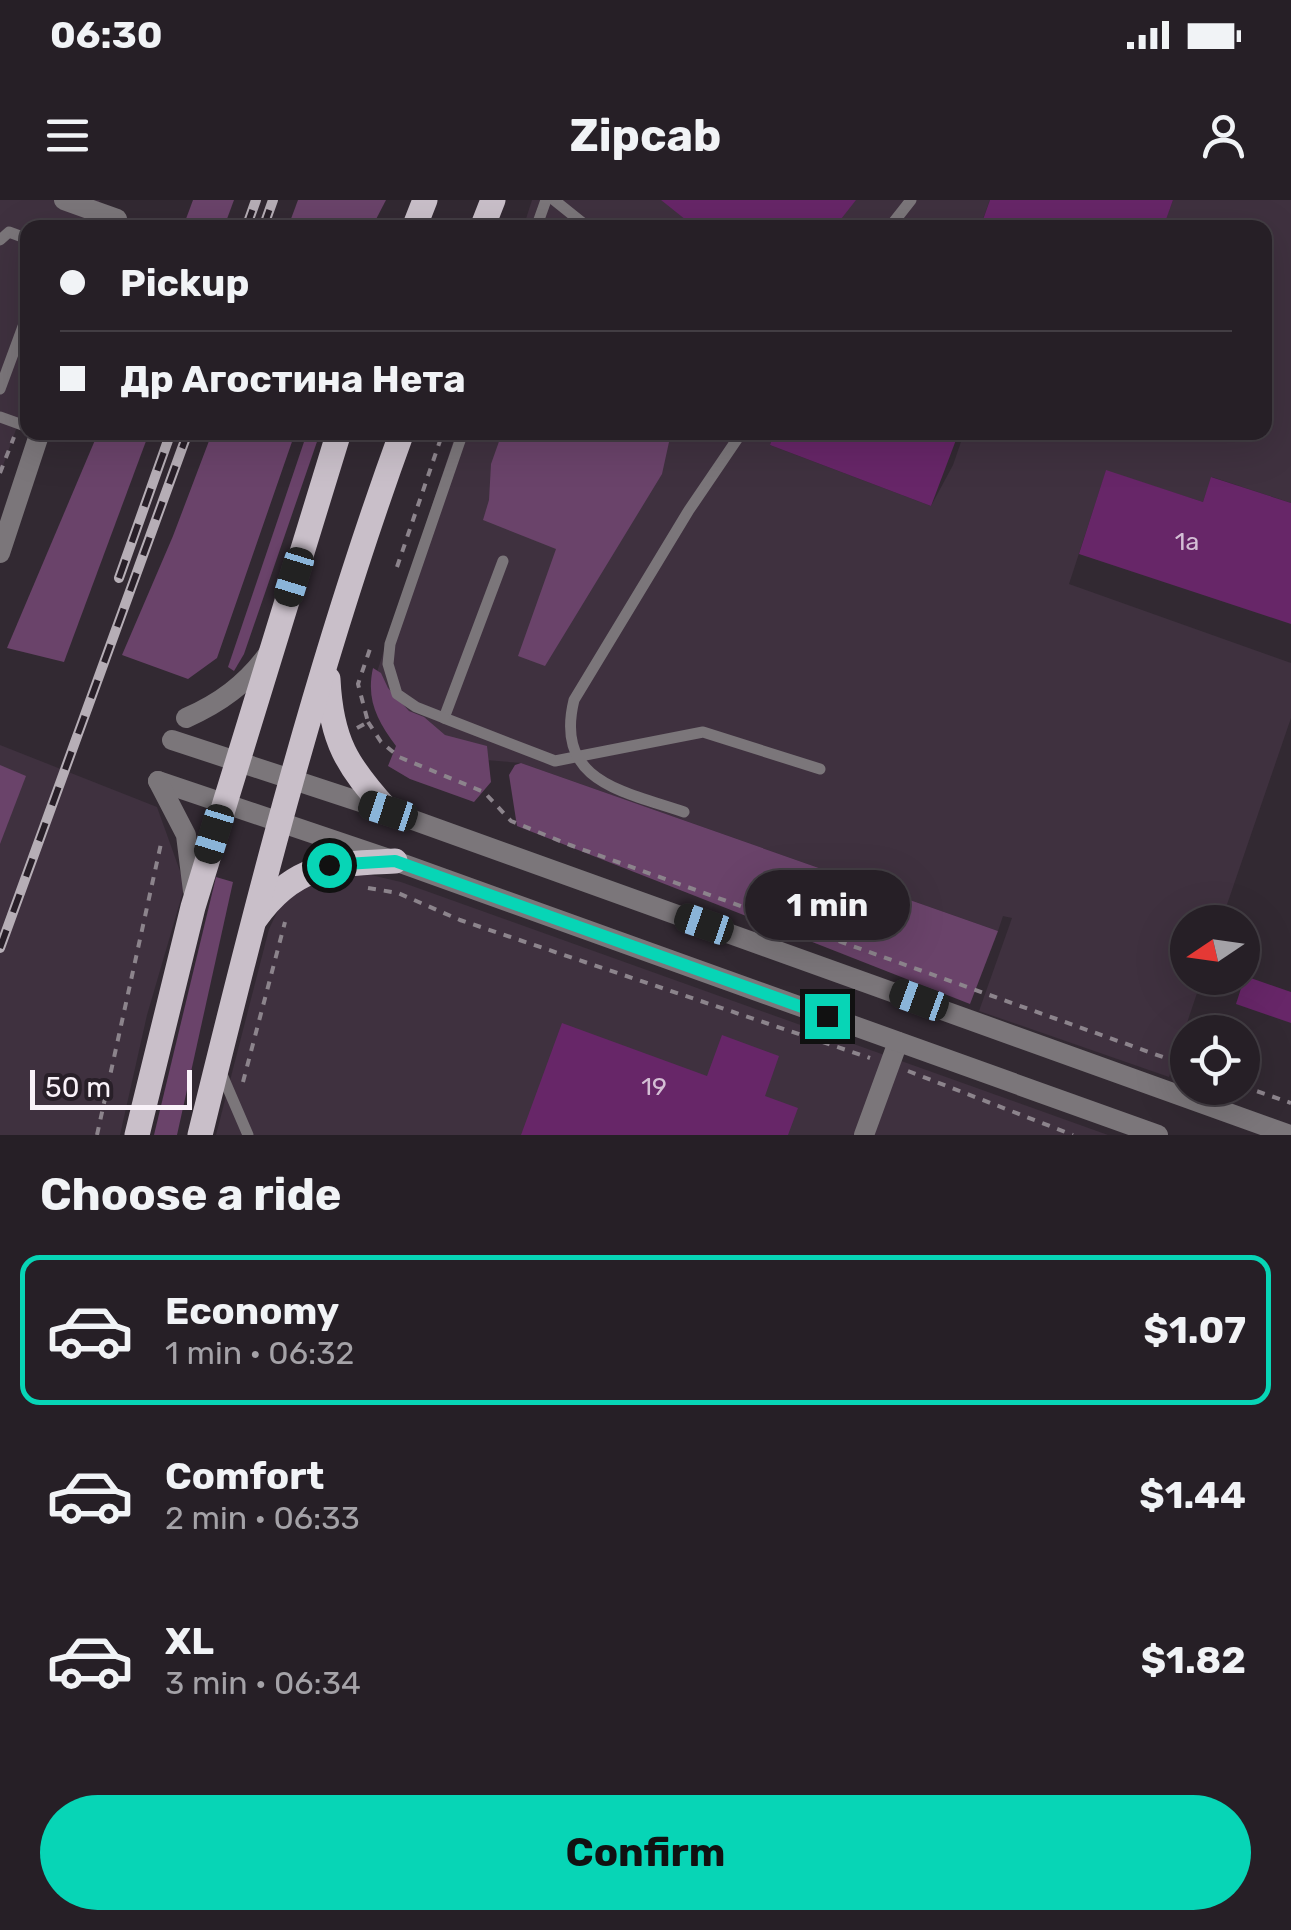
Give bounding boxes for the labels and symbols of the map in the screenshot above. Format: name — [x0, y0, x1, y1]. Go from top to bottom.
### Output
house number: 1a — [1175, 527, 1199, 556]
car — [271, 544, 317, 610]
car — [355, 787, 421, 835]
car — [191, 801, 237, 867]
route start — [307, 843, 352, 888]
callout: 1 min — [744, 871, 910, 941]
car — [671, 900, 737, 948]
north arrow — [1170, 905, 1260, 995]
car — [886, 976, 952, 1024]
route end — [805, 994, 850, 1039]
scale bar — [30, 1065, 192, 1110]
house number: 19 — [641, 1072, 667, 1101]

